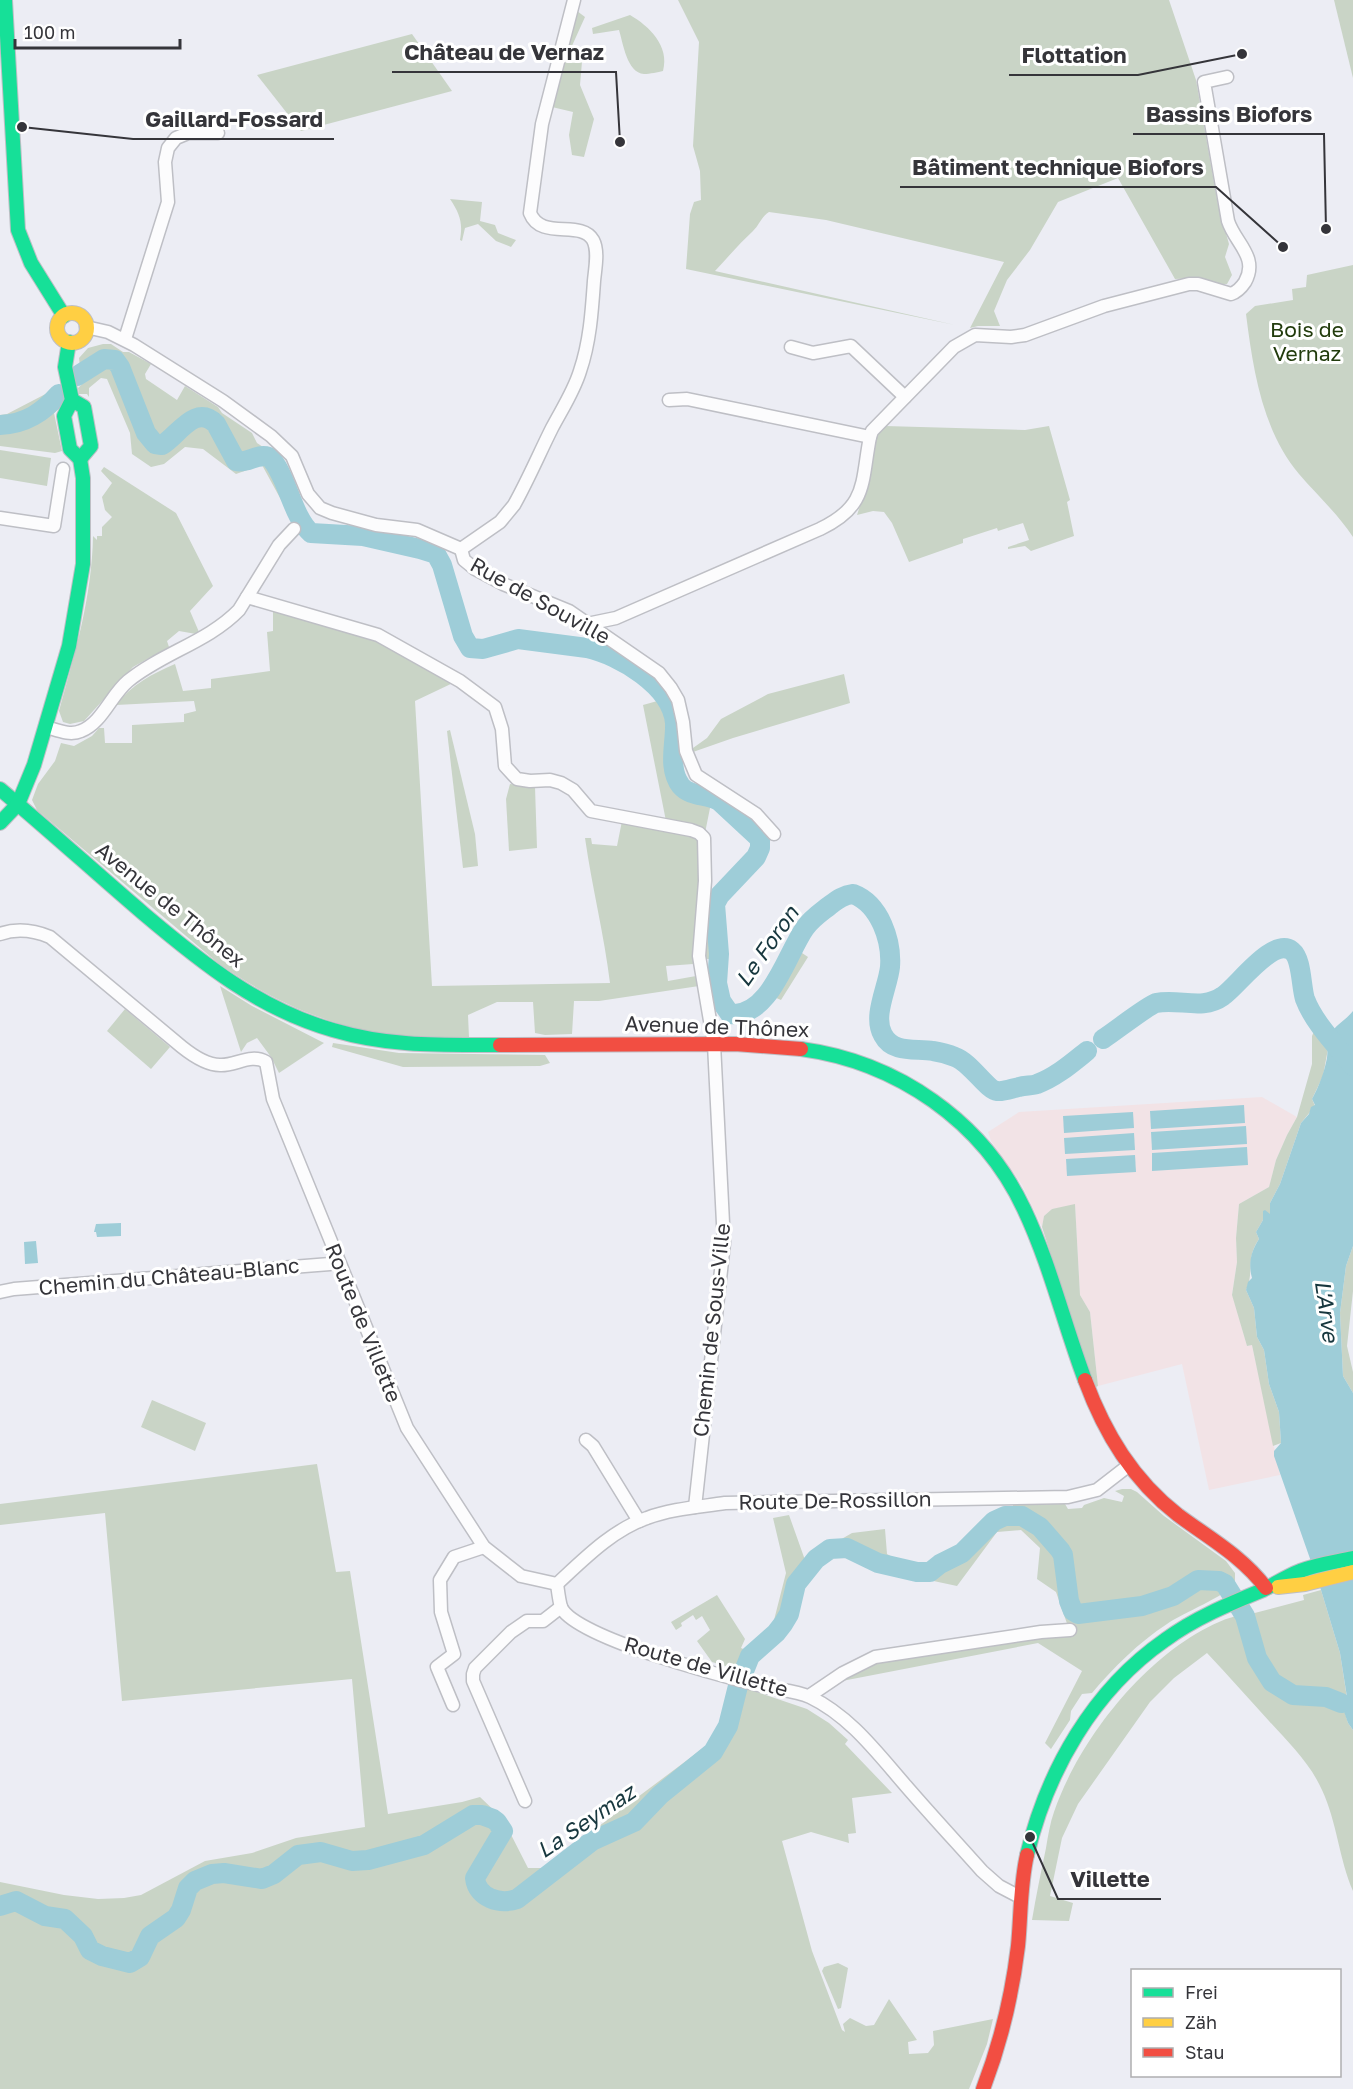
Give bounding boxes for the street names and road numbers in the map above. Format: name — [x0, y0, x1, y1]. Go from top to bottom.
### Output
street label: Rue de Souville — [466, 551, 615, 649]
street label: Avenue de Thônex — [91, 836, 251, 973]
street label: Avenue de Thônex — [624, 1010, 810, 1042]
street label: Chemin de Sous-Ville — [687, 1222, 735, 1438]
street label: Route de Villette — [320, 1239, 408, 1406]
street label: Chemin du Château-Blanc — [37, 1252, 300, 1300]
street label: Route De-Rossillon — [738, 1485, 932, 1515]
street label: Route de Villette — [621, 1630, 791, 1702]

